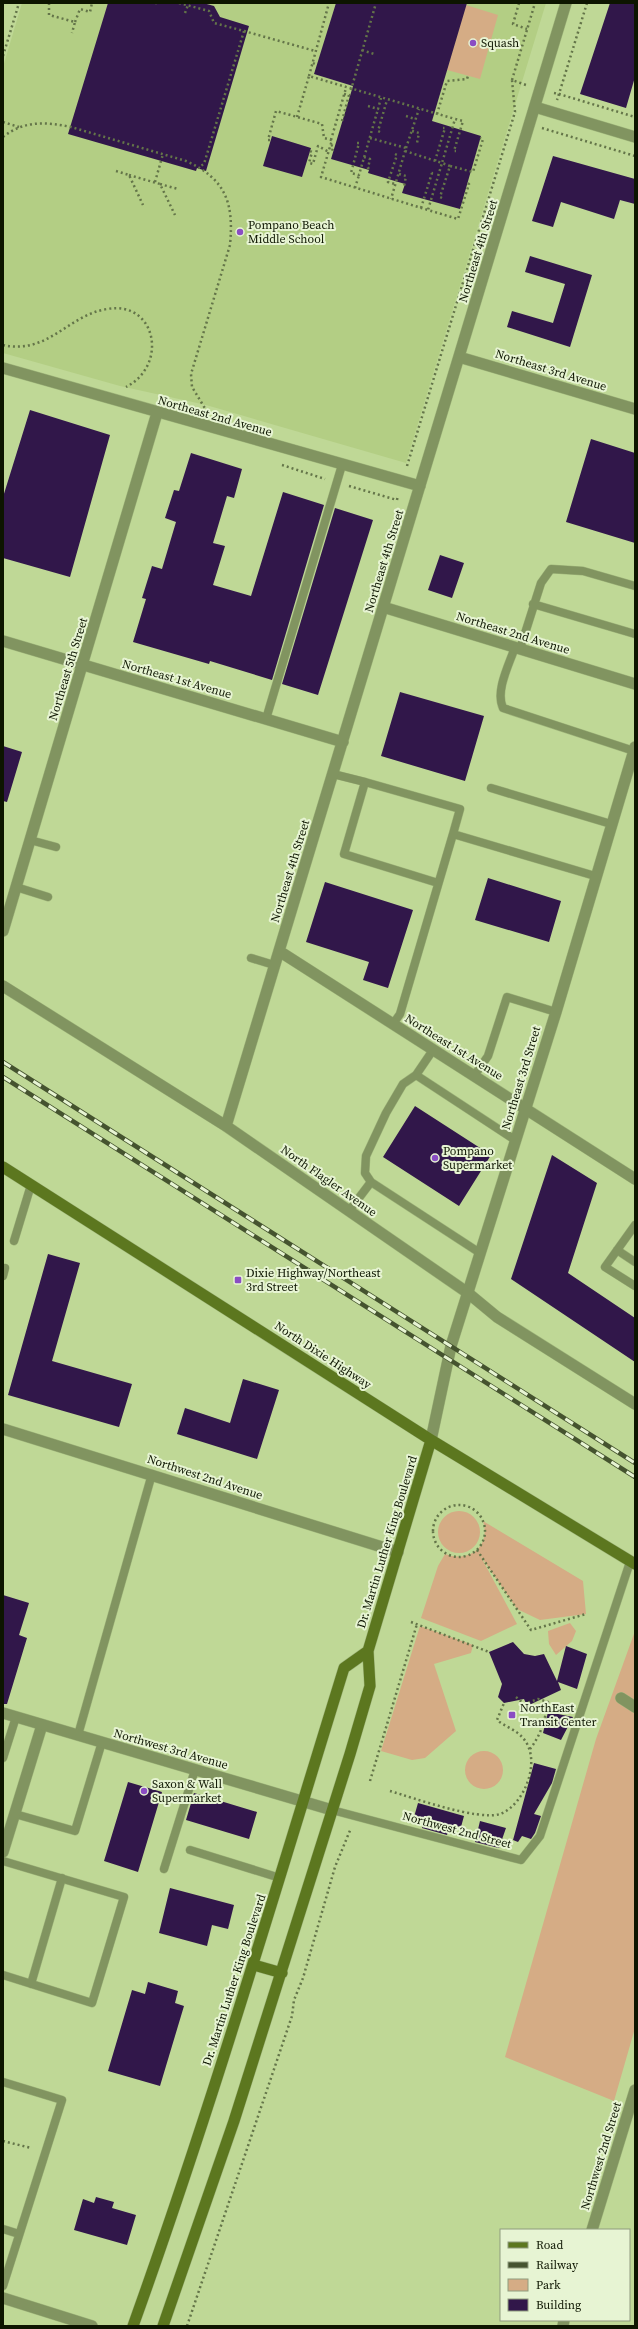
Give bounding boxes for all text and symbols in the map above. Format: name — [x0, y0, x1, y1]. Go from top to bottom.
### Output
place label: Squash — [481, 35, 519, 51]
marker: Squash — [468, 38, 478, 48]
street label: Northeast 4th Street — [455, 198, 501, 304]
place label: Pompano Beach Middle School — [248, 217, 334, 247]
marker: Pompano Beach Middle School — [235, 227, 245, 237]
street label: Northeast 3rd Avenue — [493, 345, 609, 395]
street label: Northeast 2nd Avenue — [156, 392, 274, 440]
street label: Northeast 4th Street — [361, 508, 407, 614]
street label: Northeast 2nd Avenue — [454, 608, 572, 658]
street label: Northeast 5th Street — [45, 616, 91, 722]
street label: Northeast 1st Avenue — [120, 656, 234, 702]
street label: Northeast 4th Street — [267, 818, 313, 924]
street label: Northeast 1st Avenue — [402, 1010, 506, 1084]
street label: Northeast 3rd Street — [498, 1024, 544, 1132]
street label: North Flagler Avenue — [278, 1142, 380, 1220]
place label: Pompano Supermarket — [443, 1143, 512, 1173]
marker: Pompano Supermarket — [430, 1153, 440, 1163]
place label: Dixie Highway/Northeast 3rd Street — [246, 1265, 380, 1295]
marker: Dixie Highway/Northeast 3rd Street — [233, 1275, 243, 1285]
street label: North Dixie Highway — [271, 1318, 375, 1393]
street label: Northwest 2nd Avenue — [145, 1451, 265, 1503]
street label: Dr. Martin Luther King Boulevard — [353, 1454, 421, 1630]
place label: NorthEast Transit Center — [520, 1700, 597, 1730]
marker: NorthEast Transit Center — [507, 1710, 517, 1720]
street label: Northwest 3rd Avenue — [112, 1725, 230, 1773]
place label: Saxon & Wall Supermarket — [152, 1776, 222, 1806]
marker: Saxon & Wall Supermarket — [139, 1786, 149, 1796]
street label: Northwest 2nd Street — [401, 1808, 513, 1852]
street label: Dr. Martin Luther King Boulevard — [199, 1892, 269, 2068]
street label: Northwest 2nd Street — [577, 2100, 625, 2212]
legend — [500, 2229, 630, 2321]
text: Road — [536, 2237, 563, 2253]
text: Railway — [536, 2257, 579, 2273]
text: Park — [536, 2277, 561, 2293]
text: Building — [536, 2297, 581, 2313]

